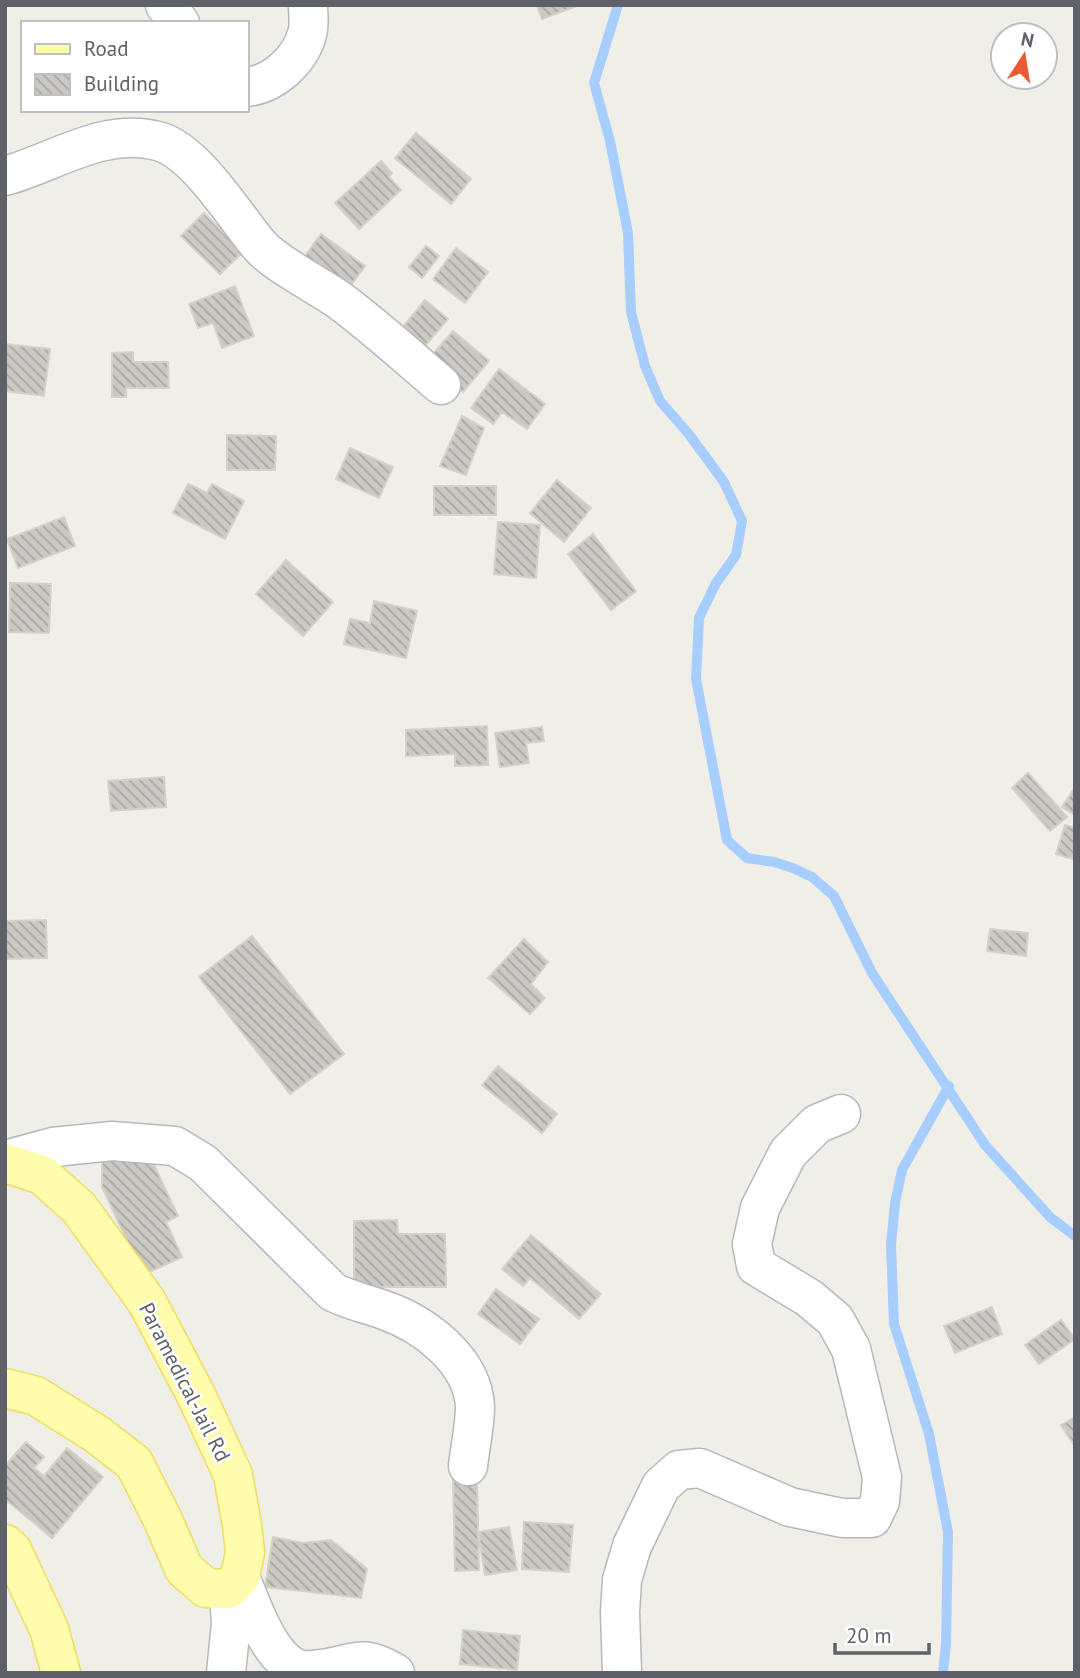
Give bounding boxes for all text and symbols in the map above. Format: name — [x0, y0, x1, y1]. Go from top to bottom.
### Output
legend — [21, 21, 248, 112]
north arrow — [989, 21, 1059, 91]
text: N — [1019, 26, 1036, 52]
text: Road — [84, 35, 128, 62]
text: Building — [84, 70, 159, 97]
street label: Paramedical-Jail Rd — [133, 1298, 237, 1466]
scale bar — [835, 1612, 930, 1656]
text: 20 m — [846, 1622, 892, 1649]

